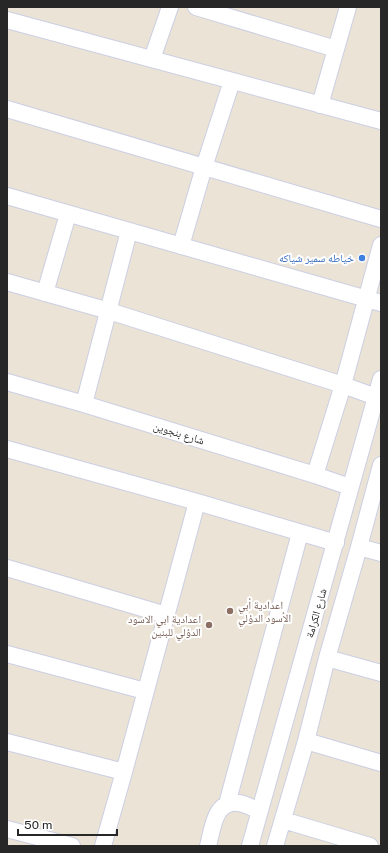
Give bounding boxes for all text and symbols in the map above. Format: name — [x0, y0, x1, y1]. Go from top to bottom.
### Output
place label: خياطه سمير شياكه — [279, 252, 354, 264]
marker: خياطه سمير شياكه — [357, 253, 367, 263]
street label: شارع بنجوين — [152, 420, 206, 447]
street label: شارع الكرامة — [303, 587, 330, 639]
place label: اعدادية أبي الأسود الدؤلي — [238, 598, 291, 627]
marker: اعدادية أبي الأسود الدؤلي — [225, 606, 235, 616]
place label: اعدادية ابي الاسود الدؤلي للبنين — [128, 613, 201, 641]
marker: اعدادية ابي الاسود الدؤلي للبنين — [204, 620, 214, 630]
scale bar — [18, 811, 117, 837]
text: 50 m — [24, 818, 52, 832]

